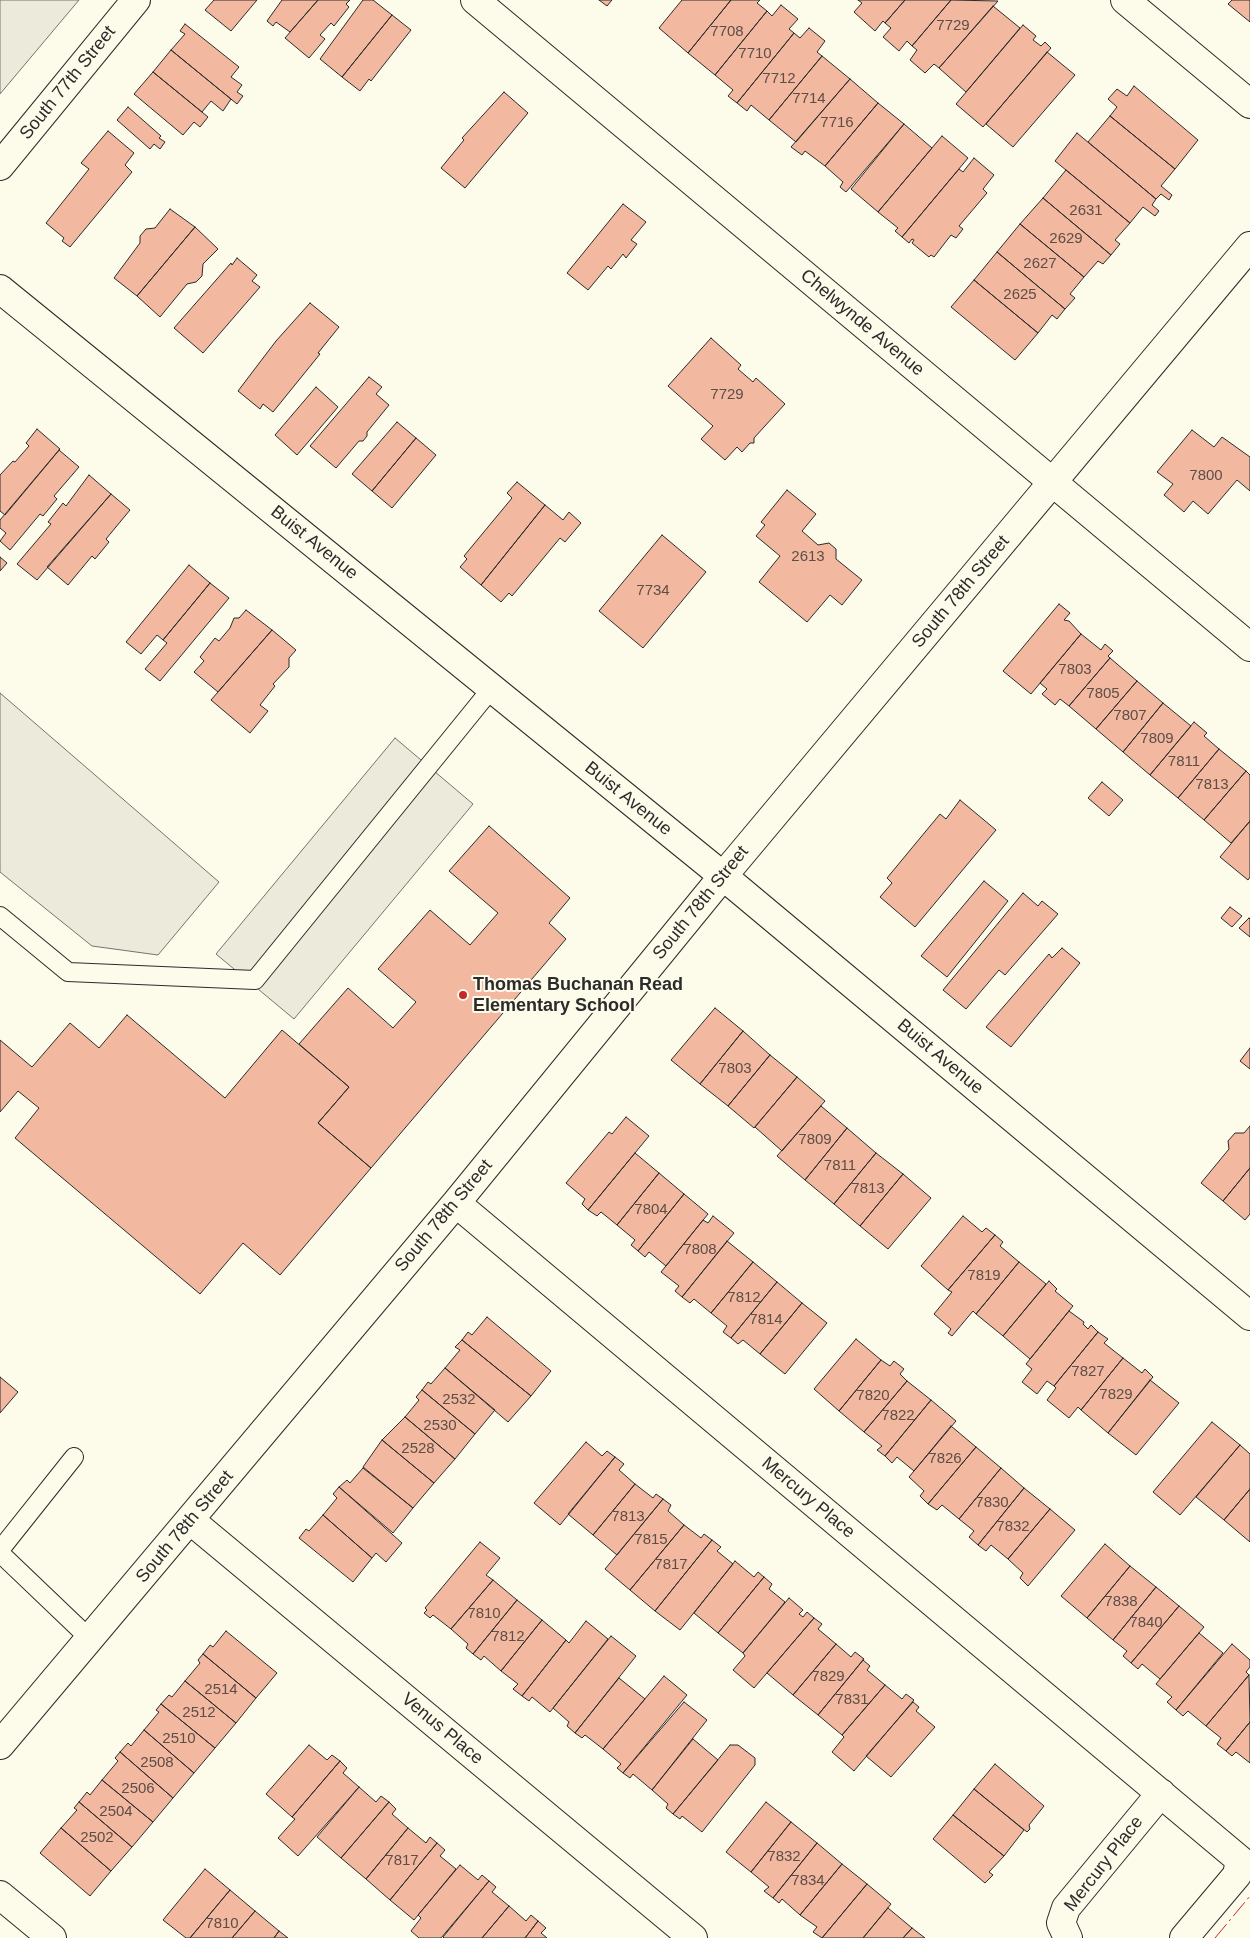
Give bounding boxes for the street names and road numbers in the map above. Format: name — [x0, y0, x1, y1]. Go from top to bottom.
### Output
street label: South 77th Street — [16, 22, 120, 144]
street label: Chelwynde Avenue — [796, 265, 928, 381]
street label: Buist Avenue — [266, 501, 362, 585]
street label: South 78th Street — [908, 531, 1014, 653]
street label: Buist Avenue — [580, 757, 676, 841]
street label: South 78th Street — [649, 842, 753, 964]
street label: Buist Avenue — [893, 1015, 987, 1099]
street label: South 78th Street — [391, 1155, 497, 1277]
street label: Mercury Place — [757, 1453, 859, 1543]
street label: South 78th Street — [132, 1466, 238, 1588]
street label: Venus Place — [397, 1689, 487, 1769]
street label: Mercury Place — [1060, 1812, 1148, 1916]

